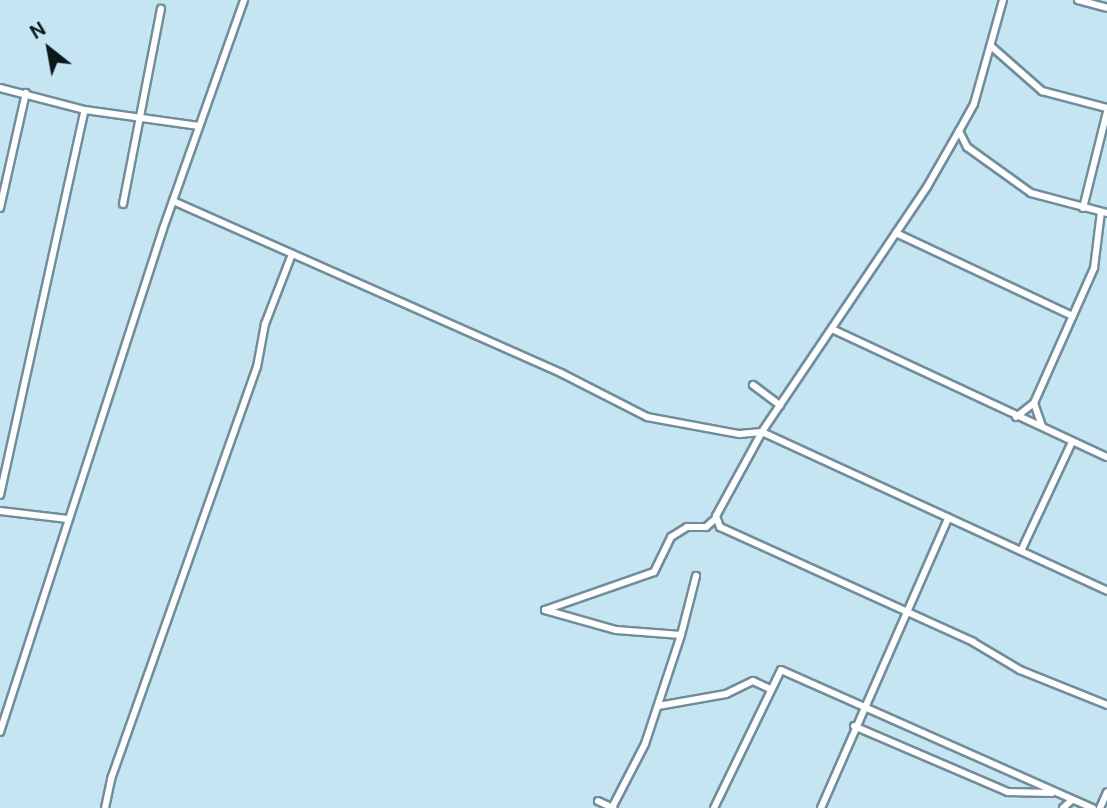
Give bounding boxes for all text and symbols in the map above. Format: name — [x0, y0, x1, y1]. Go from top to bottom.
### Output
north arrow — [14, 14, 84, 84]
text: N — [26, 16, 50, 45]

